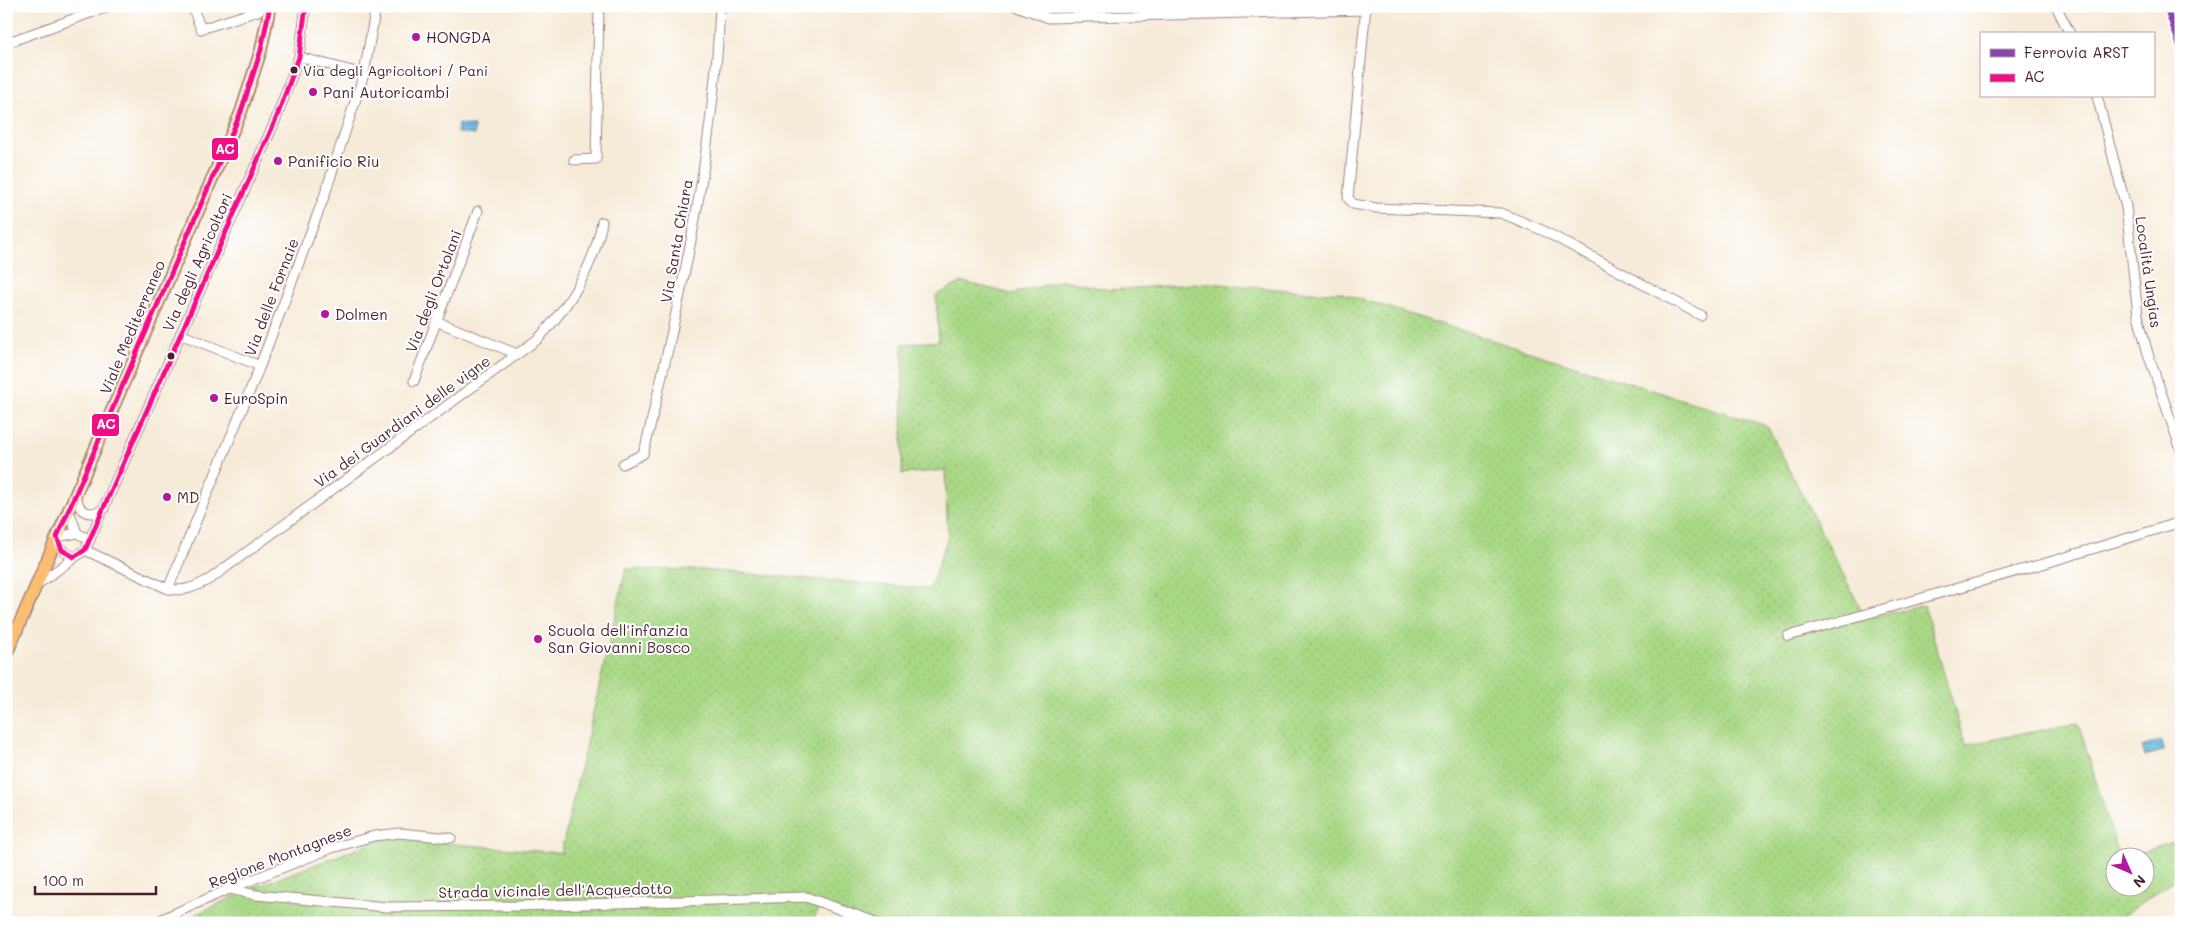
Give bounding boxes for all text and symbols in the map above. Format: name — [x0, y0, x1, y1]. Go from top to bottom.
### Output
place label: HONGDA — [426, 27, 491, 47]
marker: HONGDA — [410, 31, 422, 43]
legend — [1980, 32, 2154, 98]
text: Ferrovia ARST — [2024, 42, 2129, 62]
place label: Via degli Agricoltori / Pani — [303, 61, 488, 80]
marker: Via degli Agricoltori / Pani — [289, 65, 299, 75]
text: AC — [2024, 66, 2044, 86]
place label: Pani Autoricambi — [323, 82, 450, 102]
marker: Pani Autoricambi — [307, 86, 319, 98]
line badge: AC — [211, 137, 239, 161]
text: AC — [215, 139, 235, 158]
place label: Panificio Riu — [288, 151, 379, 171]
marker: Panificio Riu — [272, 155, 284, 167]
street label: Via Santa Chiara — [655, 178, 697, 304]
street label: Via degli Agricoltori — [157, 190, 237, 334]
street label: Località Ungias — [2131, 215, 2167, 329]
street label: Via degli Ortolani — [400, 227, 466, 355]
street label: Via delle Fornaie — [239, 235, 303, 359]
street label: Viale Mediterraneo — [95, 257, 169, 397]
place label: Dolmen — [335, 304, 388, 324]
marker: Dolmen — [319, 308, 331, 320]
street label: Via dei Guardiani delle vigne — [310, 350, 494, 492]
unlabelled marker — [166, 351, 176, 361]
place label: EuroSpin — [224, 388, 288, 408]
marker: EuroSpin — [208, 392, 220, 404]
line badge: AC — [91, 413, 120, 437]
text: AC — [96, 414, 116, 433]
place label: MD — [177, 487, 199, 507]
marker: MD — [161, 491, 173, 503]
place label: Scuola dell'infanzia San Giovanni Bosco — [548, 620, 690, 657]
marker: Scuola dell'infanzia San Giovanni Bosco — [532, 633, 544, 645]
street label: Regione Montagnese — [206, 820, 354, 892]
north arrow — [2104, 846, 2154, 896]
scale bar — [35, 864, 156, 896]
text: 100 m — [42, 870, 84, 890]
text: N — [2129, 871, 2150, 892]
street label: Strada vicinale dell'Acquedotto — [438, 878, 672, 902]

